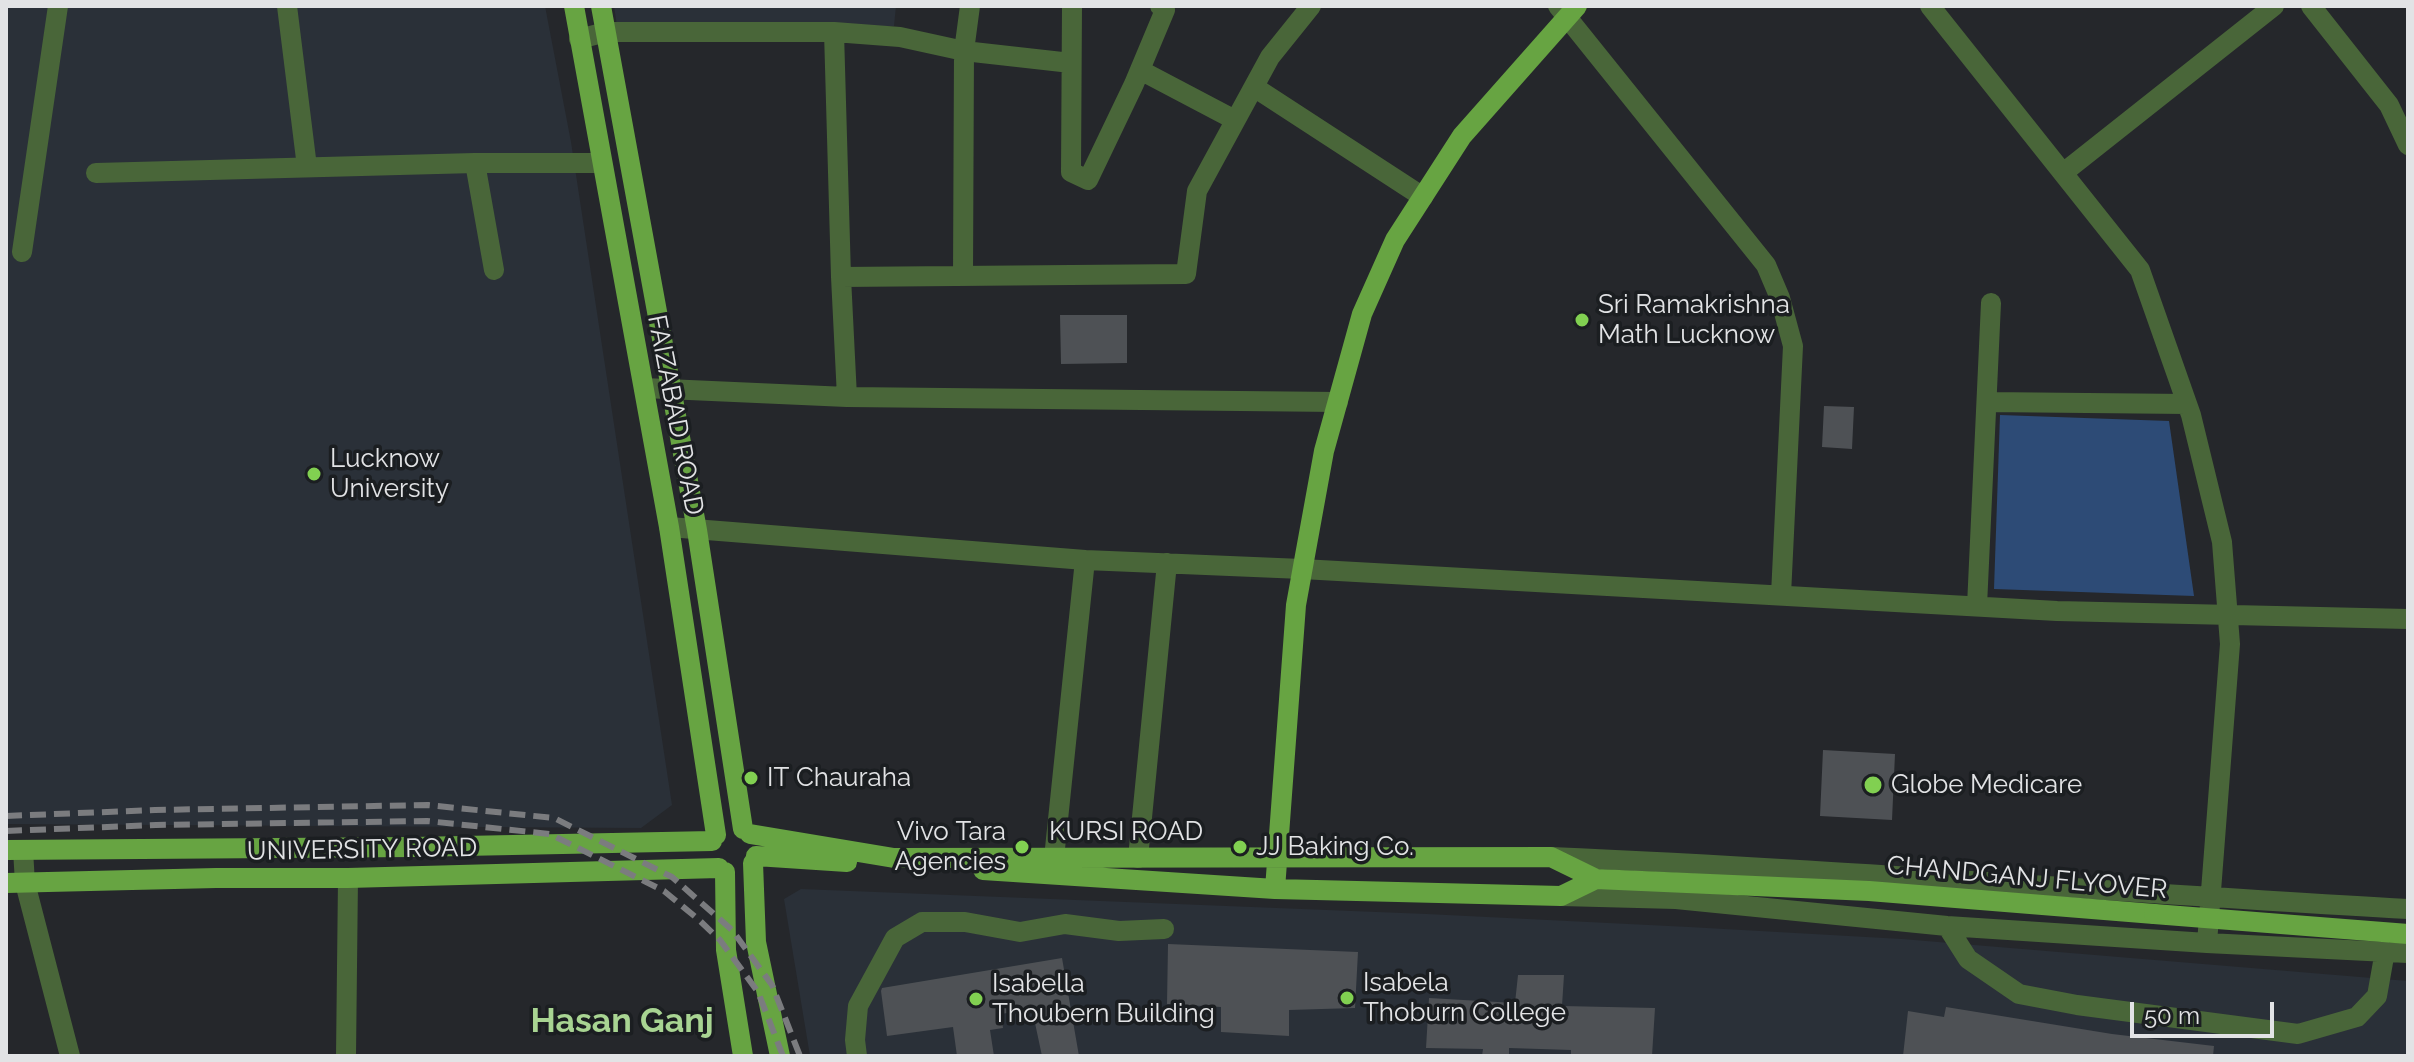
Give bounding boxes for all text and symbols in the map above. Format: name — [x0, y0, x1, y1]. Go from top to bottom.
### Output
place label: Sri Ramakrishna Math Lucknow — [1598, 289, 1790, 350]
marker: Sri Ramakrishna Math Lucknow — [1573, 311, 1591, 329]
street label: FAIZABAD ROAD — [640, 312, 710, 518]
place label: Lucknow University — [330, 443, 449, 504]
marker: Lucknow University — [305, 465, 323, 483]
place label: IT Chauraha — [767, 762, 911, 794]
marker: IT Chauraha — [742, 769, 760, 787]
place label: Globe Medicare — [1891, 769, 2082, 801]
marker: Globe Medicare — [1862, 774, 1884, 796]
place label: Vivo Tara Agencies — [895, 816, 1006, 878]
street label: KURSI ROAD — [1049, 816, 1203, 848]
place label: JJ Baking Co. — [1256, 831, 1414, 863]
street label: UNIVERSITY ROAD — [247, 832, 477, 868]
marker: Vivo Tara Agencies — [1013, 838, 1031, 856]
marker: JJ Baking Co. — [1231, 838, 1249, 856]
street label: CHANDGANJ FLYOVER — [1886, 850, 2168, 906]
place label: Isabela Thoburn College — [1363, 967, 1566, 1028]
place label: Isabella Thoubern Building — [992, 968, 1215, 1030]
scale bar — [2134, 986, 2278, 1036]
marker: Isabela Thoburn College — [1338, 989, 1356, 1007]
marker: Isabella Thoubern Building — [967, 990, 985, 1008]
text: 50 m — [2144, 1001, 2200, 1030]
district label: Hasan Ganj — [530, 1002, 714, 1042]

